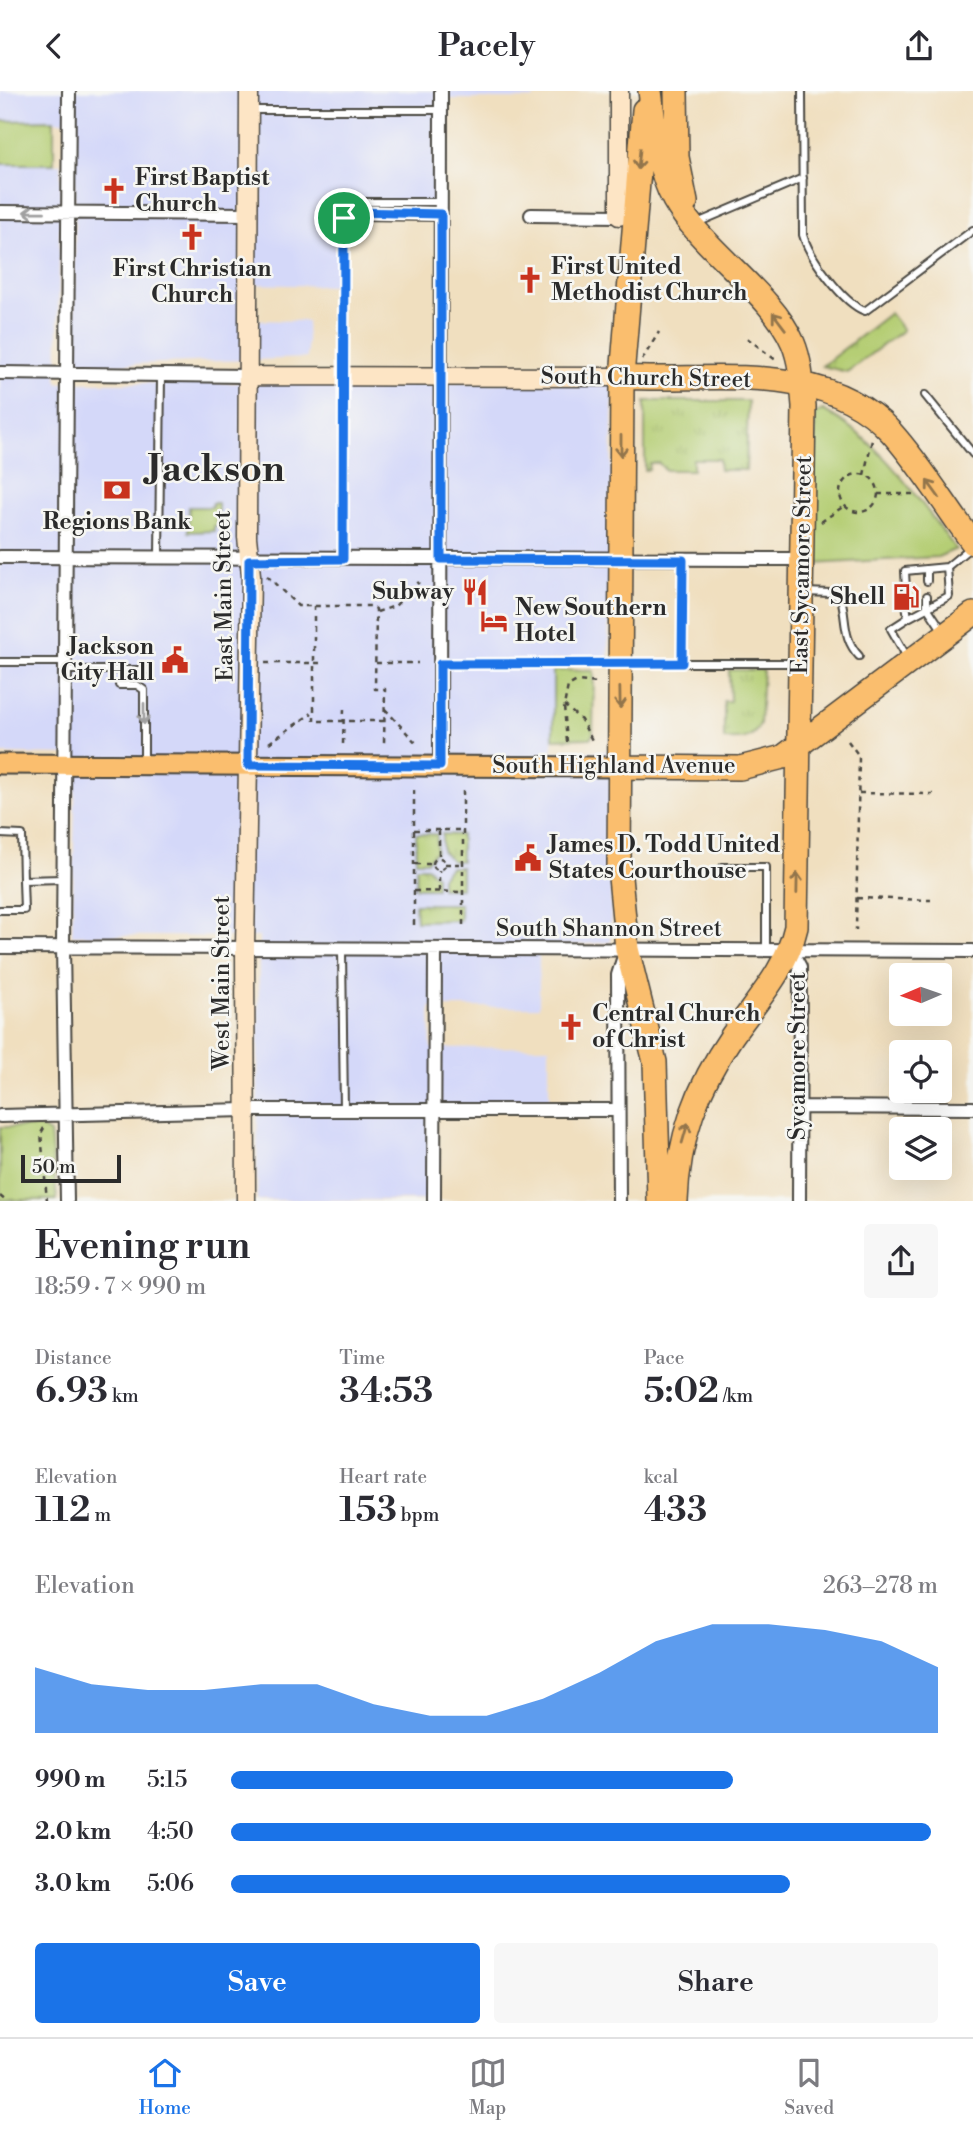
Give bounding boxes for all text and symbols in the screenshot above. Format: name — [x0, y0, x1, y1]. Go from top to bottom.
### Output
text: Pacely — [438, 26, 535, 66]
icon: back — [35, 27, 73, 65]
icon: share — [900, 27, 938, 65]
one-way arrow — [632, 147, 645, 170]
place label: First Baptist Church — [135, 164, 270, 218]
church icon: First Baptist Church — [99, 176, 129, 206]
pin — [314, 188, 374, 248]
icon: arrive — [325, 199, 363, 237]
one-way arrow — [23, 205, 46, 219]
church icon: First Christian Church — [177, 222, 207, 252]
place label: First United Methodist Church — [551, 253, 747, 307]
place label: First Christian Church — [113, 255, 271, 309]
church icon: First United Methodist Church — [515, 265, 545, 295]
one-way arrow — [771, 312, 786, 331]
street label: South Church Street — [540, 362, 752, 394]
one-way arrow — [614, 434, 628, 457]
district label: Jackson — [142, 447, 285, 493]
street label: East Sycamore Street — [786, 455, 818, 675]
bank icon: Regions Bank — [102, 475, 132, 505]
one-way arrow — [925, 480, 940, 498]
place label: Regions Bank — [43, 508, 192, 536]
street label: East Main Street — [209, 510, 239, 682]
restaurant icon: Subway — [460, 577, 490, 607]
place label: Subway — [372, 578, 454, 606]
fuel station icon: Shell — [891, 582, 921, 612]
place label: Shell — [830, 583, 885, 611]
place label: New Southern Hotel — [515, 594, 667, 648]
hotel icon: New Southern Hotel — [479, 606, 509, 636]
place label: Jackson City Hall — [60, 633, 154, 687]
public building icon: Jackson City Hall — [160, 645, 190, 675]
one-way arrow — [613, 686, 627, 709]
one-way arrow — [137, 702, 151, 725]
street label: South Highland Avenue — [492, 752, 736, 780]
place label: James D. Todd United States Courthouse — [546, 831, 781, 885]
public building icon: James D. Todd United States Courthouse — [513, 843, 543, 873]
one-way arrow — [790, 871, 803, 894]
street label: West Main Street — [208, 896, 236, 1071]
street label: South Shannon Street — [496, 915, 722, 943]
north arrow — [889, 963, 952, 1025]
map controls — [889, 963, 952, 1180]
street label: Sycamore Street — [784, 972, 812, 1140]
place label: Central Church of Christ — [592, 1000, 760, 1054]
church icon: Central Church of Christ — [556, 1012, 586, 1042]
button: locate — [889, 1040, 952, 1103]
button: layers — [889, 1117, 952, 1180]
one-way arrow — [679, 1122, 692, 1144]
scale bar — [21, 1151, 121, 1183]
text: 50 m — [32, 1155, 76, 1179]
text: Evening run — [35, 1223, 250, 1270]
button: share — [864, 1224, 938, 1298]
text: 18:59 · 7 × 990 m — [35, 1273, 206, 1301]
text: Distance — [35, 1346, 112, 1370]
text: Time — [339, 1346, 385, 1370]
text: Pace — [644, 1346, 684, 1370]
text: 6.93 — [35, 1370, 108, 1413]
text: 34:53 — [339, 1370, 433, 1413]
text: 5:02 — [644, 1370, 719, 1413]
text: km — [108, 1384, 139, 1408]
text: /km — [719, 1384, 753, 1408]
text: Elevation — [35, 1465, 117, 1489]
text: Heart rate — [339, 1465, 427, 1489]
text: kcal — [644, 1465, 678, 1489]
text: 112 — [35, 1489, 91, 1532]
text: 153 — [339, 1489, 397, 1532]
text: 433 — [644, 1489, 707, 1532]
text: m — [91, 1503, 111, 1527]
text: bpm — [397, 1503, 439, 1527]
text: Elevation — [35, 1572, 135, 1600]
text: 263–278 m — [823, 1572, 938, 1600]
text: 990 m — [35, 1766, 105, 1794]
text: 5:15 — [147, 1766, 187, 1794]
text: 2.0 km — [35, 1818, 111, 1846]
text: 4:50 — [147, 1818, 194, 1846]
text: 3.0 km — [35, 1870, 111, 1898]
text: 5:06 — [147, 1870, 194, 1898]
button: Save — [35, 1943, 480, 2023]
button: Share — [494, 1943, 938, 2023]
tab: Home — [139, 2054, 191, 2120]
tab: Map — [469, 2054, 507, 2120]
tab: Saved — [784, 2054, 834, 2120]

